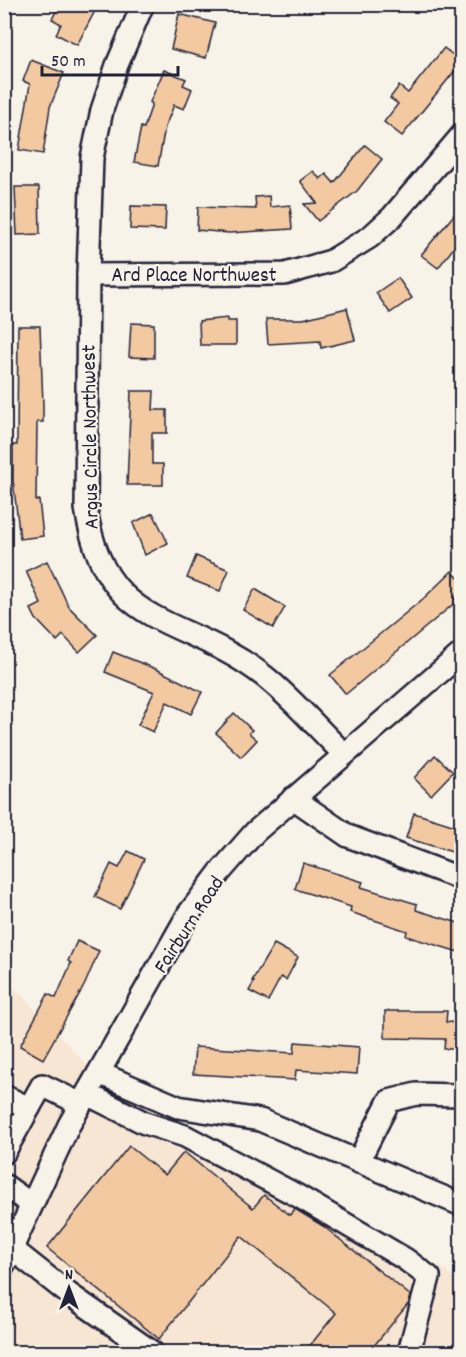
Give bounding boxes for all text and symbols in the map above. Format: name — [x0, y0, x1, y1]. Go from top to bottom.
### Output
scale bar — [42, 39, 178, 77]
text: 50 m — [51, 50, 86, 75]
street label: Ard Place Northwest — [111, 262, 277, 292]
street label: Argus Circle Northwest — [75, 344, 109, 530]
street label: Fairburn Road — [148, 871, 233, 980]
north arrow — [39, 1258, 99, 1318]
text: N — [65, 1264, 73, 1287]

